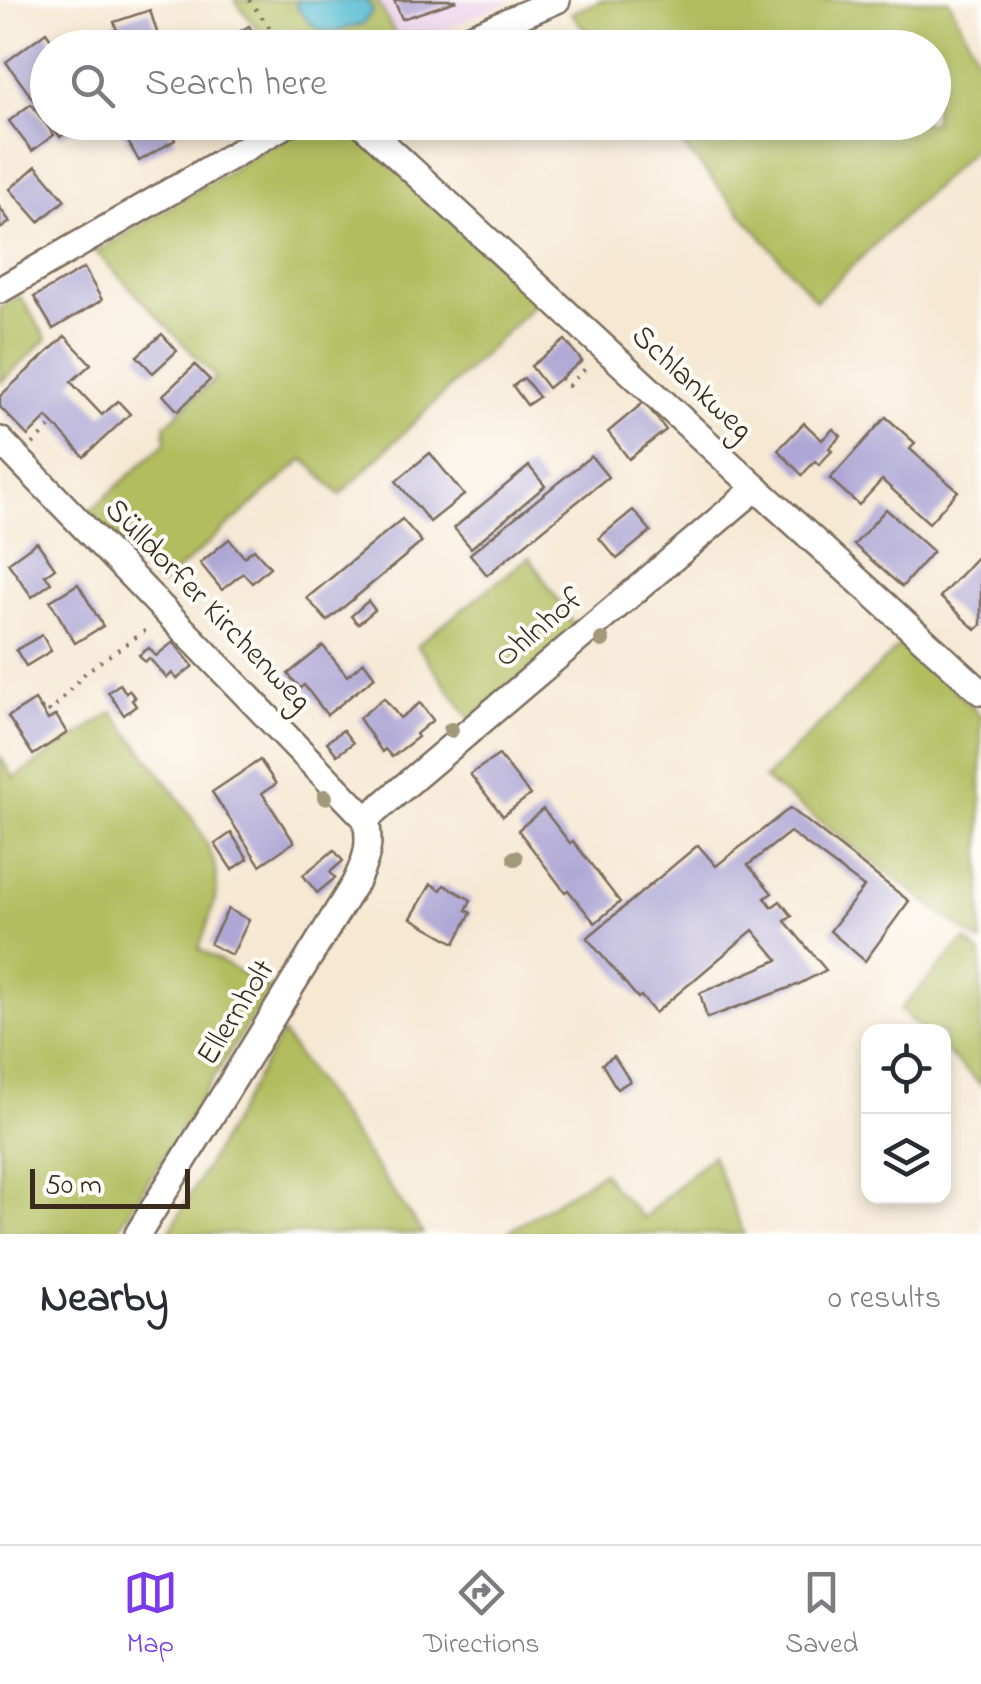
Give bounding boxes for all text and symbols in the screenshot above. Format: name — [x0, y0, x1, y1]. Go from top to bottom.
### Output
search box — [30, 30, 951, 140]
text: Search here — [145, 57, 327, 113]
icon: search — [65, 58, 120, 113]
street label: Schlankweg — [619, 315, 763, 453]
street label: Sülldorfer Kirchenweg — [92, 488, 322, 724]
street label: Ohlnhof — [485, 577, 595, 680]
street label: Ellernholt — [186, 951, 288, 1075]
map controls — [861, 1024, 951, 1204]
button: locate — [861, 1024, 951, 1114]
button: layers — [861, 1114, 951, 1204]
scale bar — [30, 1164, 190, 1208]
text: 50 m — [45, 1166, 102, 1207]
text: Nearby — [40, 1269, 168, 1330]
text: 0 results — [828, 1276, 941, 1323]
tab: Map — [123, 1565, 178, 1666]
tab: Directions — [423, 1565, 540, 1666]
tab: Saved — [785, 1565, 858, 1666]

